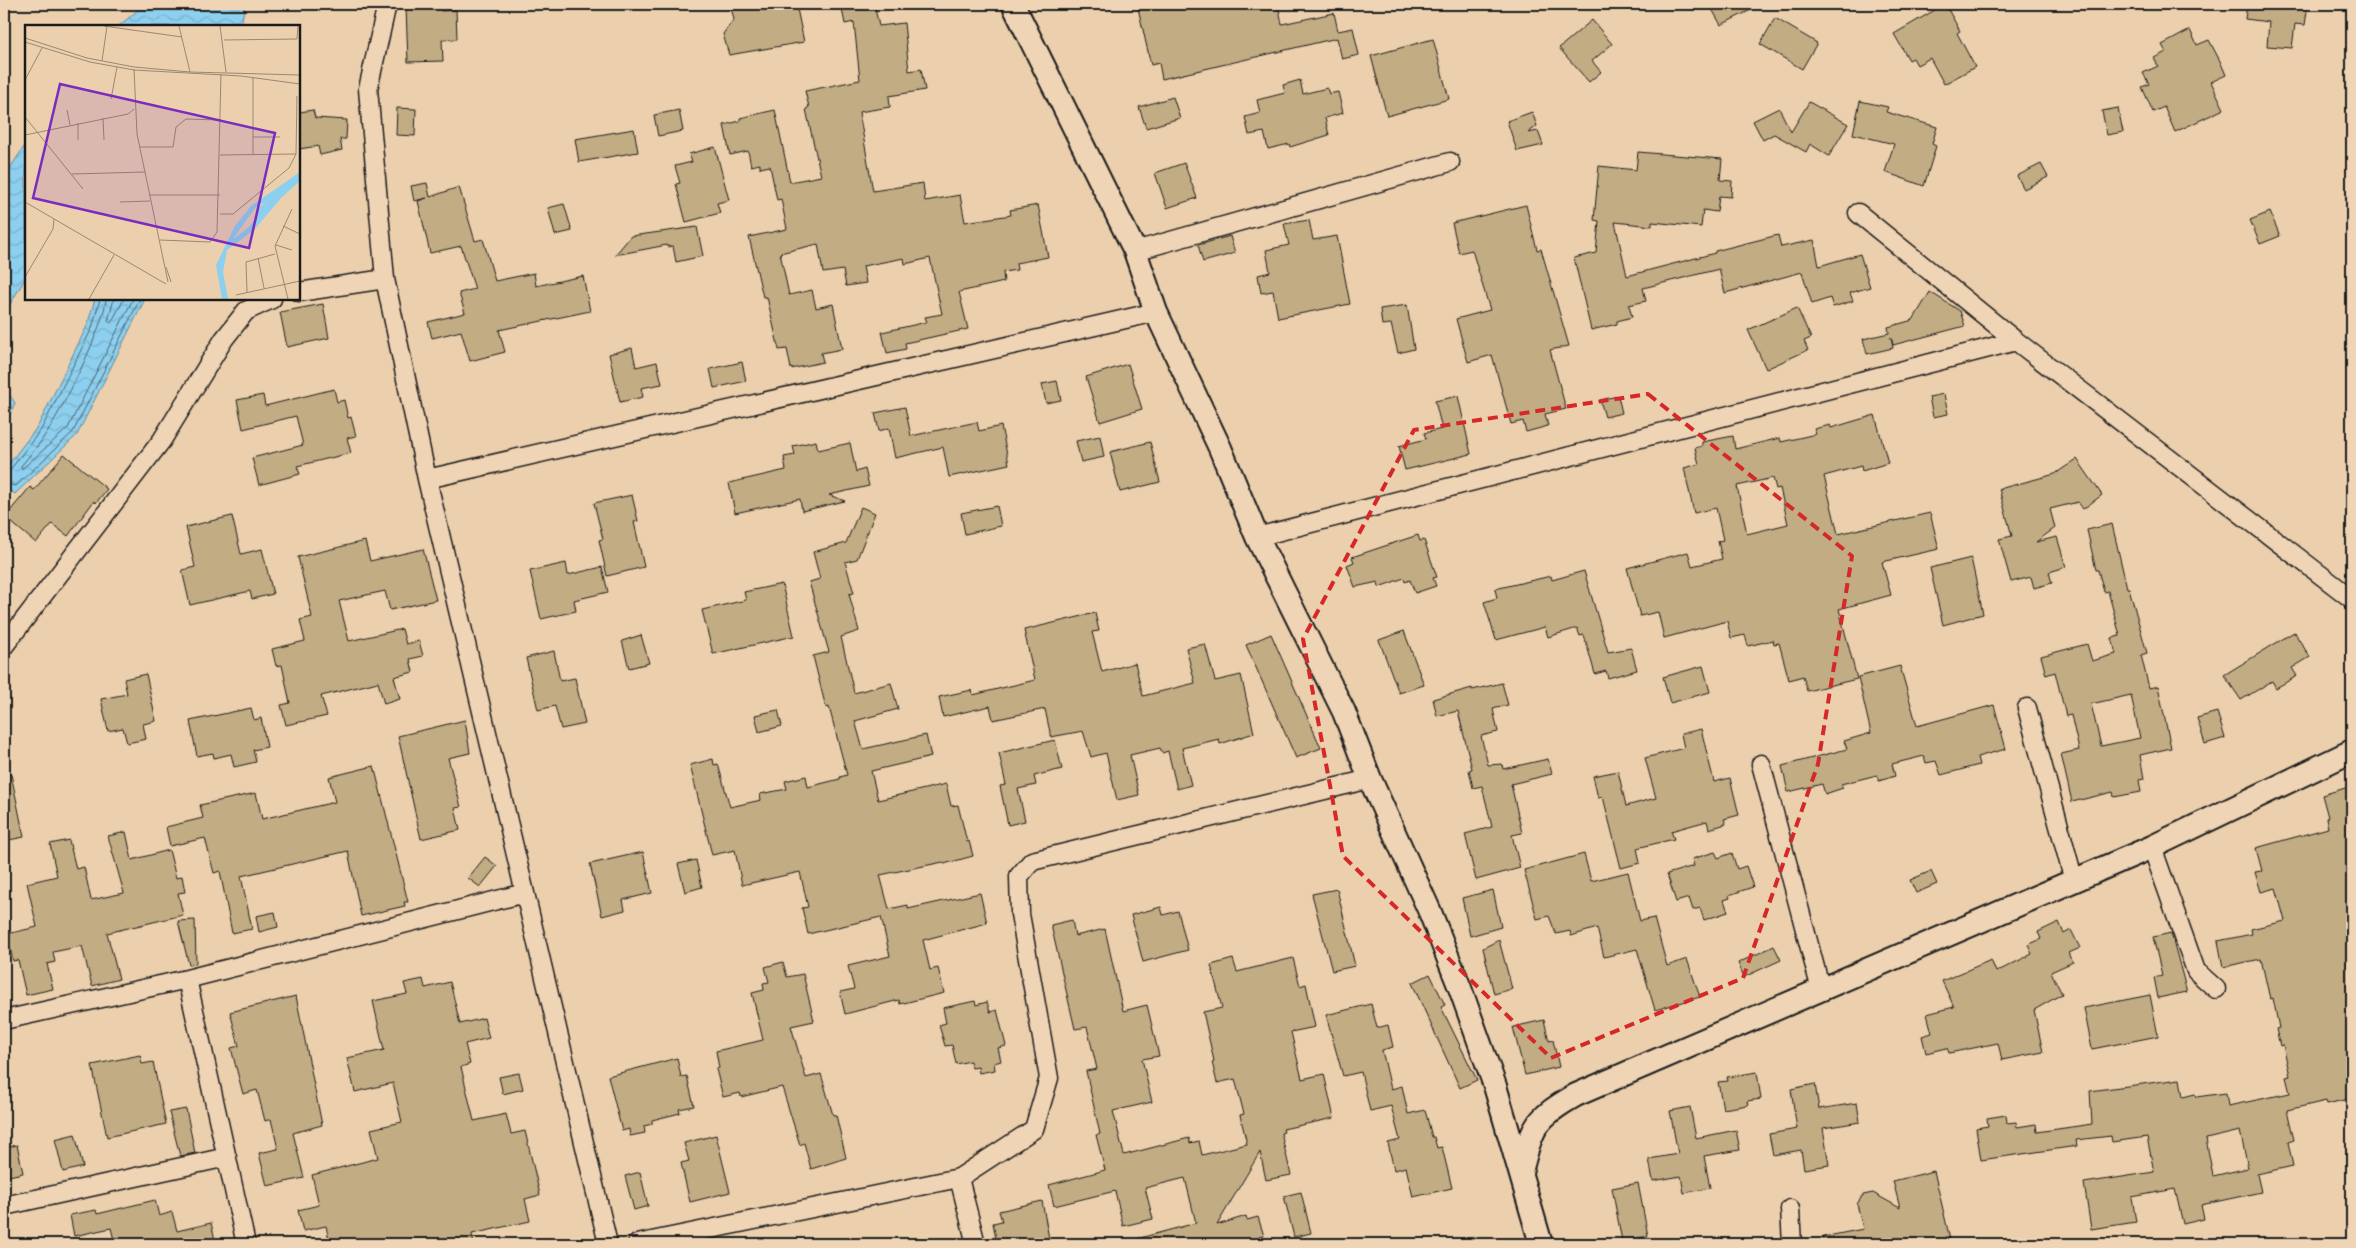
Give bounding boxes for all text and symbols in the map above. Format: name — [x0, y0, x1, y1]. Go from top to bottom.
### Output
inset map — [25, 25, 300, 300]

